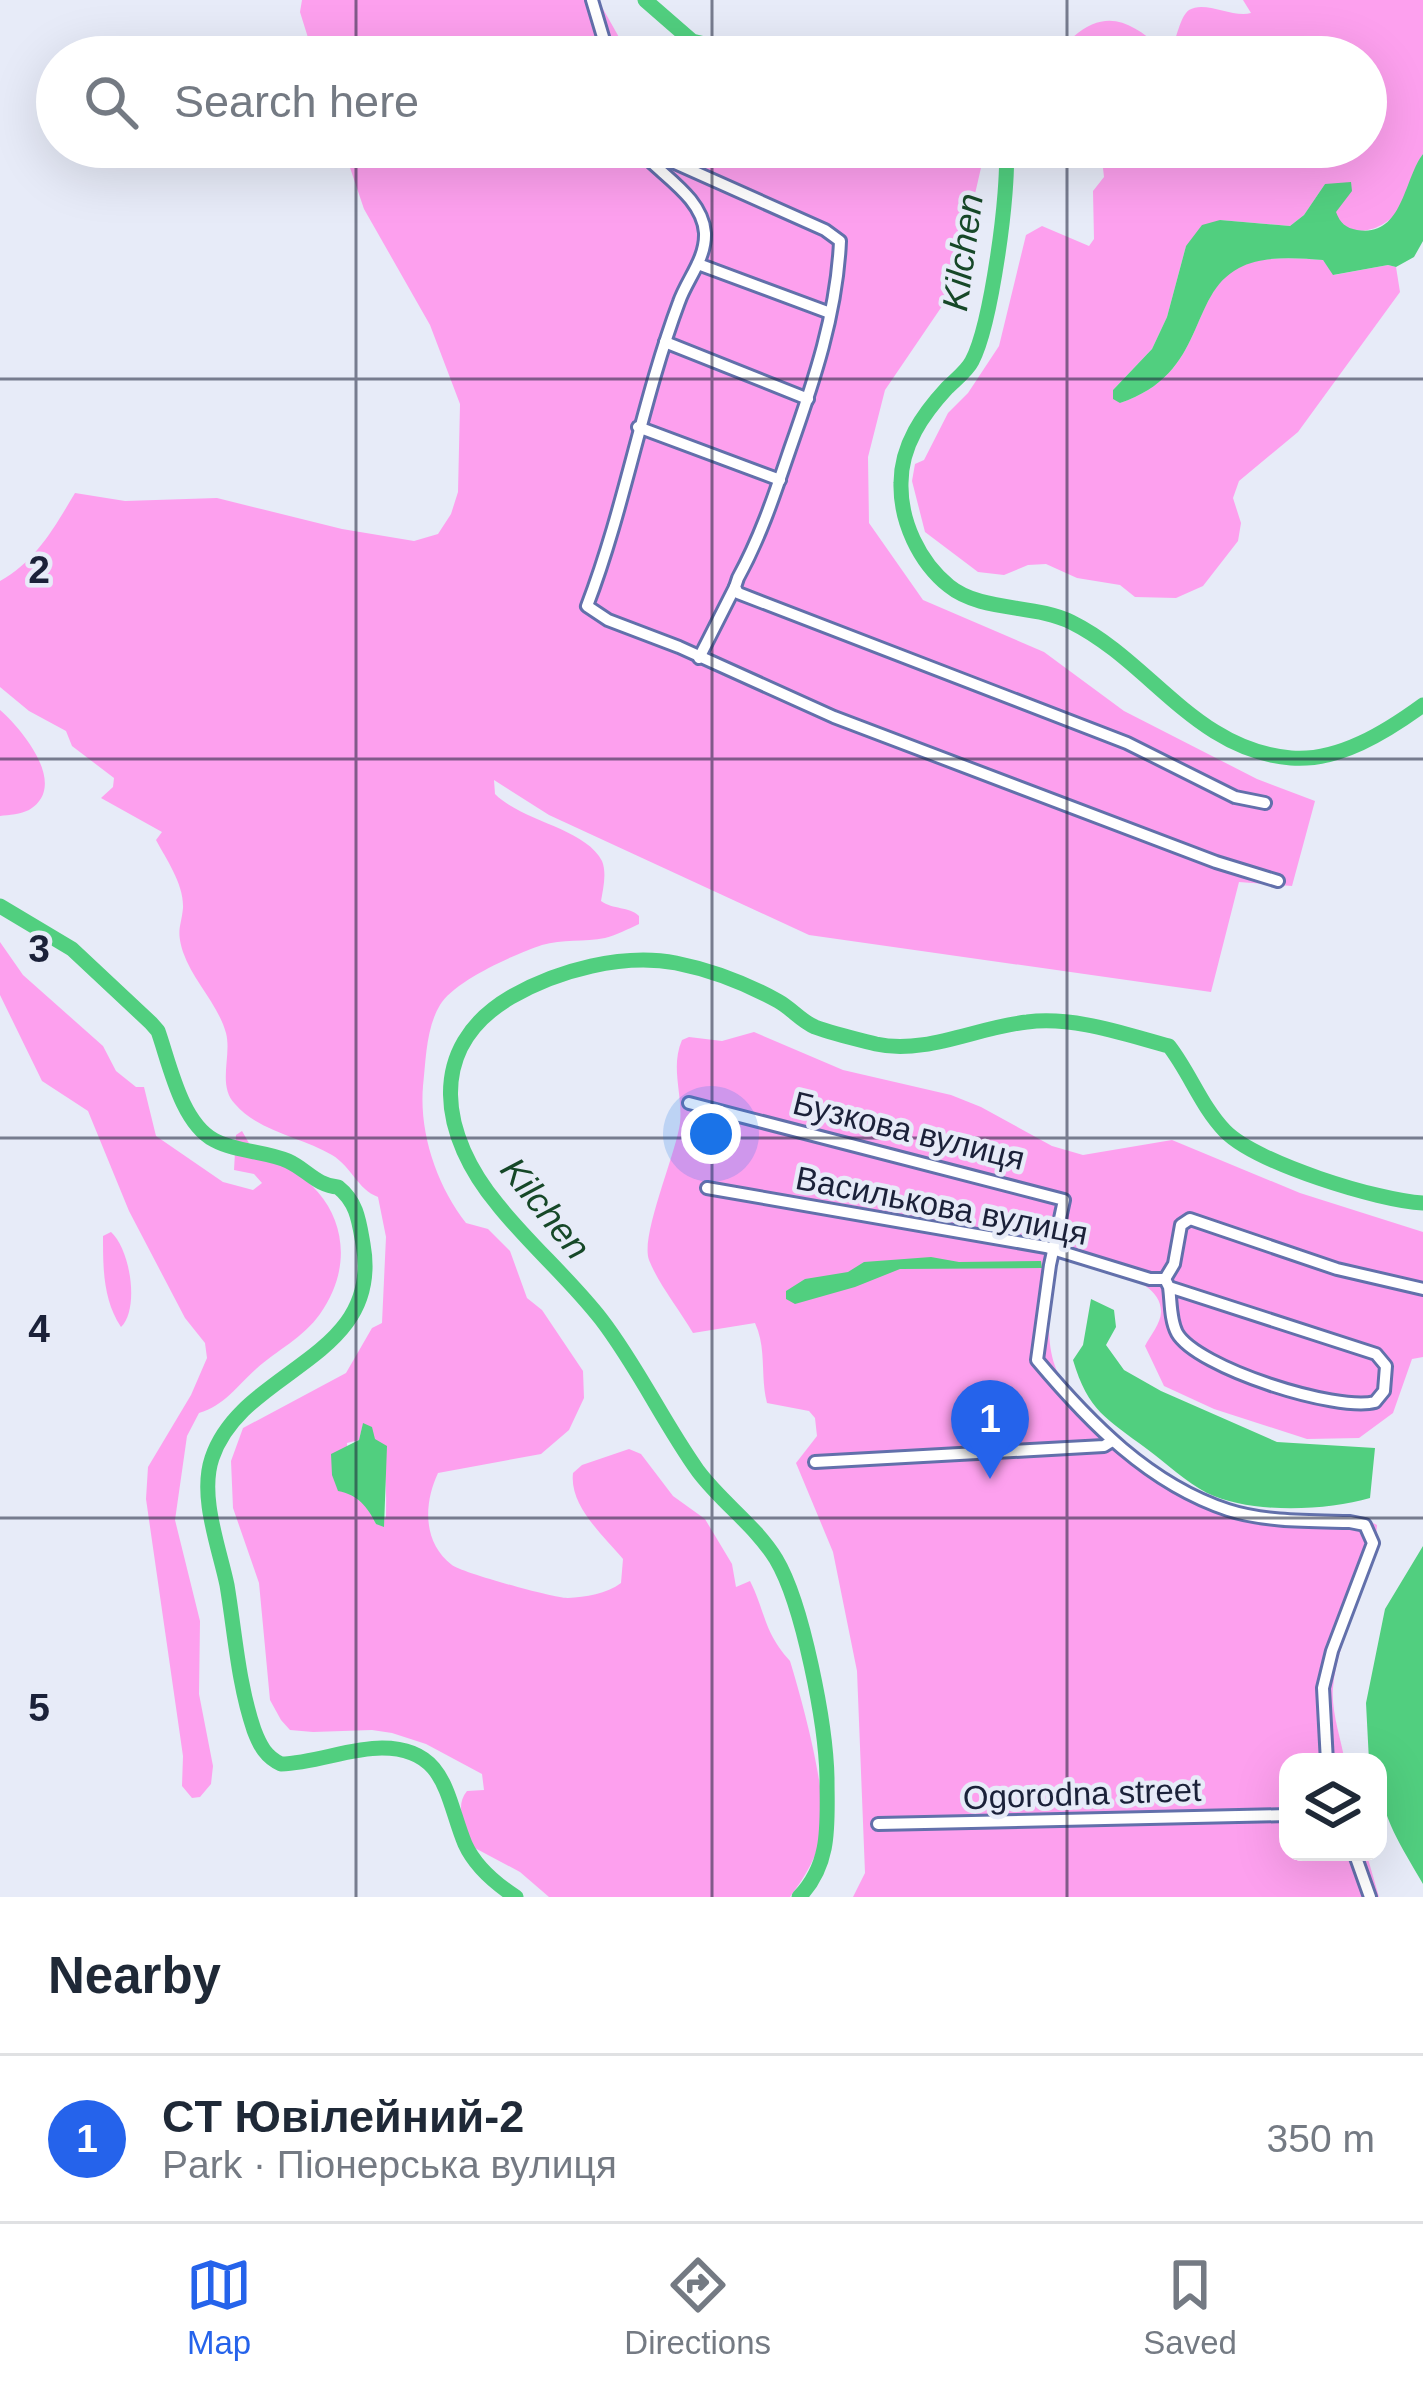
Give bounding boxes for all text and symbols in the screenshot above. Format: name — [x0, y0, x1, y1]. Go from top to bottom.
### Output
search box — [36, 36, 1387, 168]
icon: search — [78, 69, 144, 135]
text: Search here — [174, 76, 419, 127]
water label: Kilchen — [934, 191, 991, 313]
text: 2 — [28, 548, 50, 591]
text: 3 — [28, 927, 50, 970]
street label: Бузкова вулиця — [789, 1084, 1029, 1177]
your location — [681, 1104, 741, 1164]
water label: Kilchen — [493, 1150, 599, 1267]
street label: Василькова вулиця — [793, 1159, 1091, 1252]
text: 4 — [28, 1307, 50, 1350]
pin: 1 — [951, 1380, 1029, 1479]
text: 5 — [28, 1686, 50, 1729]
map controls — [1279, 1753, 1387, 1861]
button: layers — [1279, 1753, 1387, 1861]
street label: Ogorodna street — [962, 1771, 1202, 1816]
text: Nearby — [48, 1947, 221, 2004]
text: СT Ювілейний-2 — [162, 2091, 524, 2142]
text: 1 — [76, 2117, 98, 2160]
text: 350 m — [1267, 2117, 1375, 2160]
text: Park · Піонерська вулиця — [162, 2143, 617, 2186]
tab: Map — [186, 2252, 252, 2362]
tab: Directions — [624, 2252, 771, 2362]
tab: Saved — [1143, 2252, 1237, 2362]

